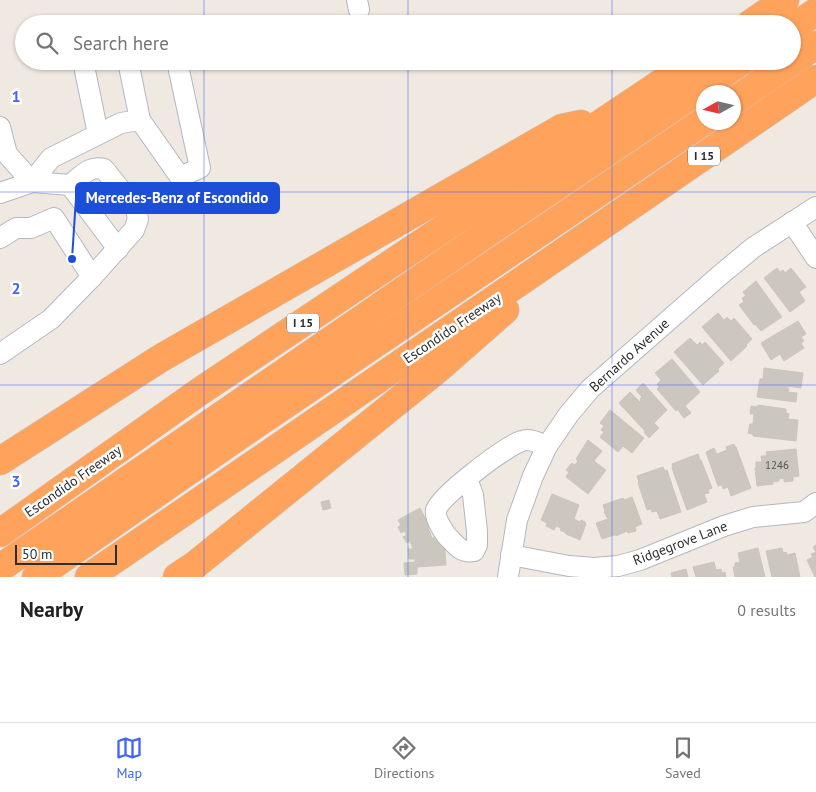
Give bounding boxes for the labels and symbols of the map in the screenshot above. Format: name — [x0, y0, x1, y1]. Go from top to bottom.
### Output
north arrow — [696, 85, 741, 130]
text: 1 — [11, 86, 21, 106]
road number: I 15 — [688, 146, 720, 166]
callout: Mercedes-Benz of Escondido — [76, 183, 279, 213]
text: Mercedes-Benz of Escondido — [86, 188, 268, 207]
text: 2 — [11, 278, 21, 298]
street label: Escondido Freeway — [400, 288, 505, 367]
road number: I 15 — [287, 314, 319, 332]
street label: Bernardo Avenue — [585, 314, 673, 396]
street label: Escondido Freeway — [21, 441, 125, 521]
house number: 1246 — [765, 458, 789, 472]
text: 3 — [11, 471, 21, 491]
street label: Ridgegrove Lane — [630, 517, 730, 569]
scale bar — [15, 542, 118, 565]

